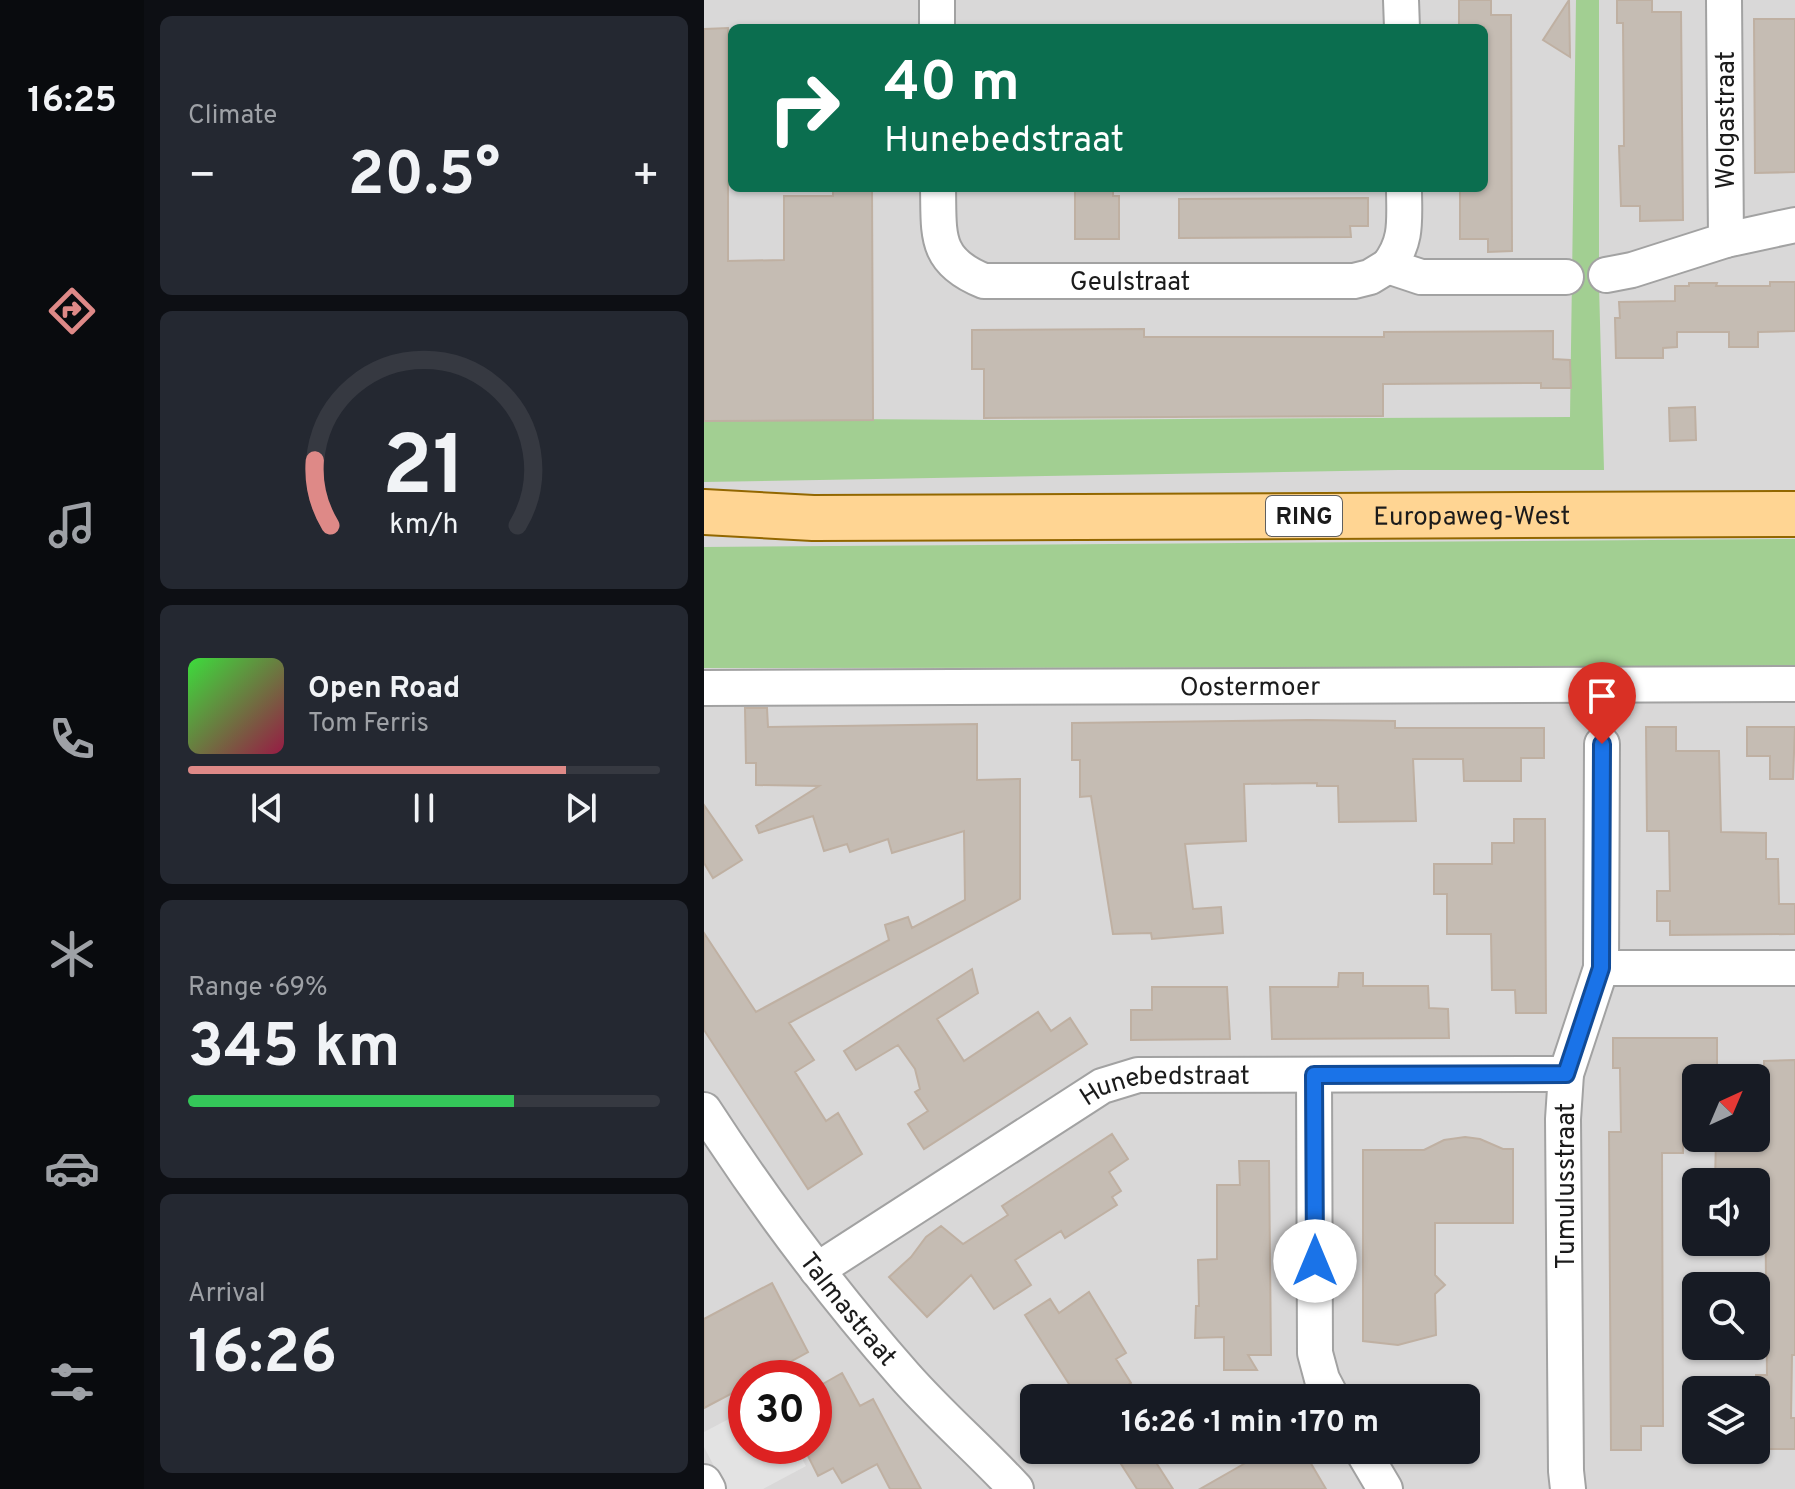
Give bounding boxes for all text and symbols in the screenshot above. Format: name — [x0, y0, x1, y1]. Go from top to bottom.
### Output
text: 40 m — [884, 50, 1020, 120]
street label: Wolgastraat — [1711, 51, 1744, 189]
icon: right — [752, 56, 856, 160]
text: 16:25 — [27, 79, 117, 125]
text: Climate — [188, 100, 277, 133]
text: Hunebedstraat — [884, 119, 1124, 165]
text: 20.5° — [348, 140, 500, 216]
text: − — [188, 150, 216, 206]
text: + — [632, 150, 660, 206]
street label: Geulstraat — [1070, 267, 1190, 300]
icon: directions — [44, 283, 100, 339]
text: 21 — [382, 418, 466, 523]
road number: RING — [1266, 496, 1342, 536]
icon: music — [44, 497, 100, 553]
street label: Europaweg-West — [1373, 501, 1570, 535]
text: km/h — [389, 508, 459, 544]
pin — [1568, 662, 1636, 744]
text: Open Road — [308, 671, 460, 708]
street label: Oostermoer — [1180, 672, 1320, 705]
icon: arrive — [1580, 674, 1624, 718]
text: Tom Ferris — [308, 708, 429, 741]
icon: phone — [44, 711, 100, 767]
icon: previous — [245, 786, 289, 830]
icon: pause — [402, 786, 446, 830]
icon: next — [559, 786, 603, 830]
icon: climate — [44, 926, 100, 982]
text: Range · 69% — [188, 972, 328, 1005]
text: 345 km — [188, 1012, 400, 1088]
street label: Hunebedstraat — [1074, 1061, 1250, 1115]
north arrow — [1682, 1064, 1770, 1152]
map controls — [1682, 1064, 1770, 1464]
street label: Tumulusstraat — [1551, 1103, 1584, 1269]
icon: car — [44, 1140, 100, 1196]
button: sound — [1682, 1168, 1770, 1256]
position arrow — [1273, 1219, 1357, 1303]
street label: Talmastraat — [791, 1247, 903, 1374]
button: search — [1682, 1272, 1770, 1360]
text: Arrival — [188, 1278, 266, 1311]
text: 16:26 — [188, 1318, 337, 1394]
icon: filters — [44, 1354, 100, 1410]
speed limit sign: 30 — [728, 1360, 832, 1464]
button: layers — [1682, 1376, 1770, 1464]
text: 16:26 · 1 min · 170 m — [1121, 1405, 1379, 1442]

